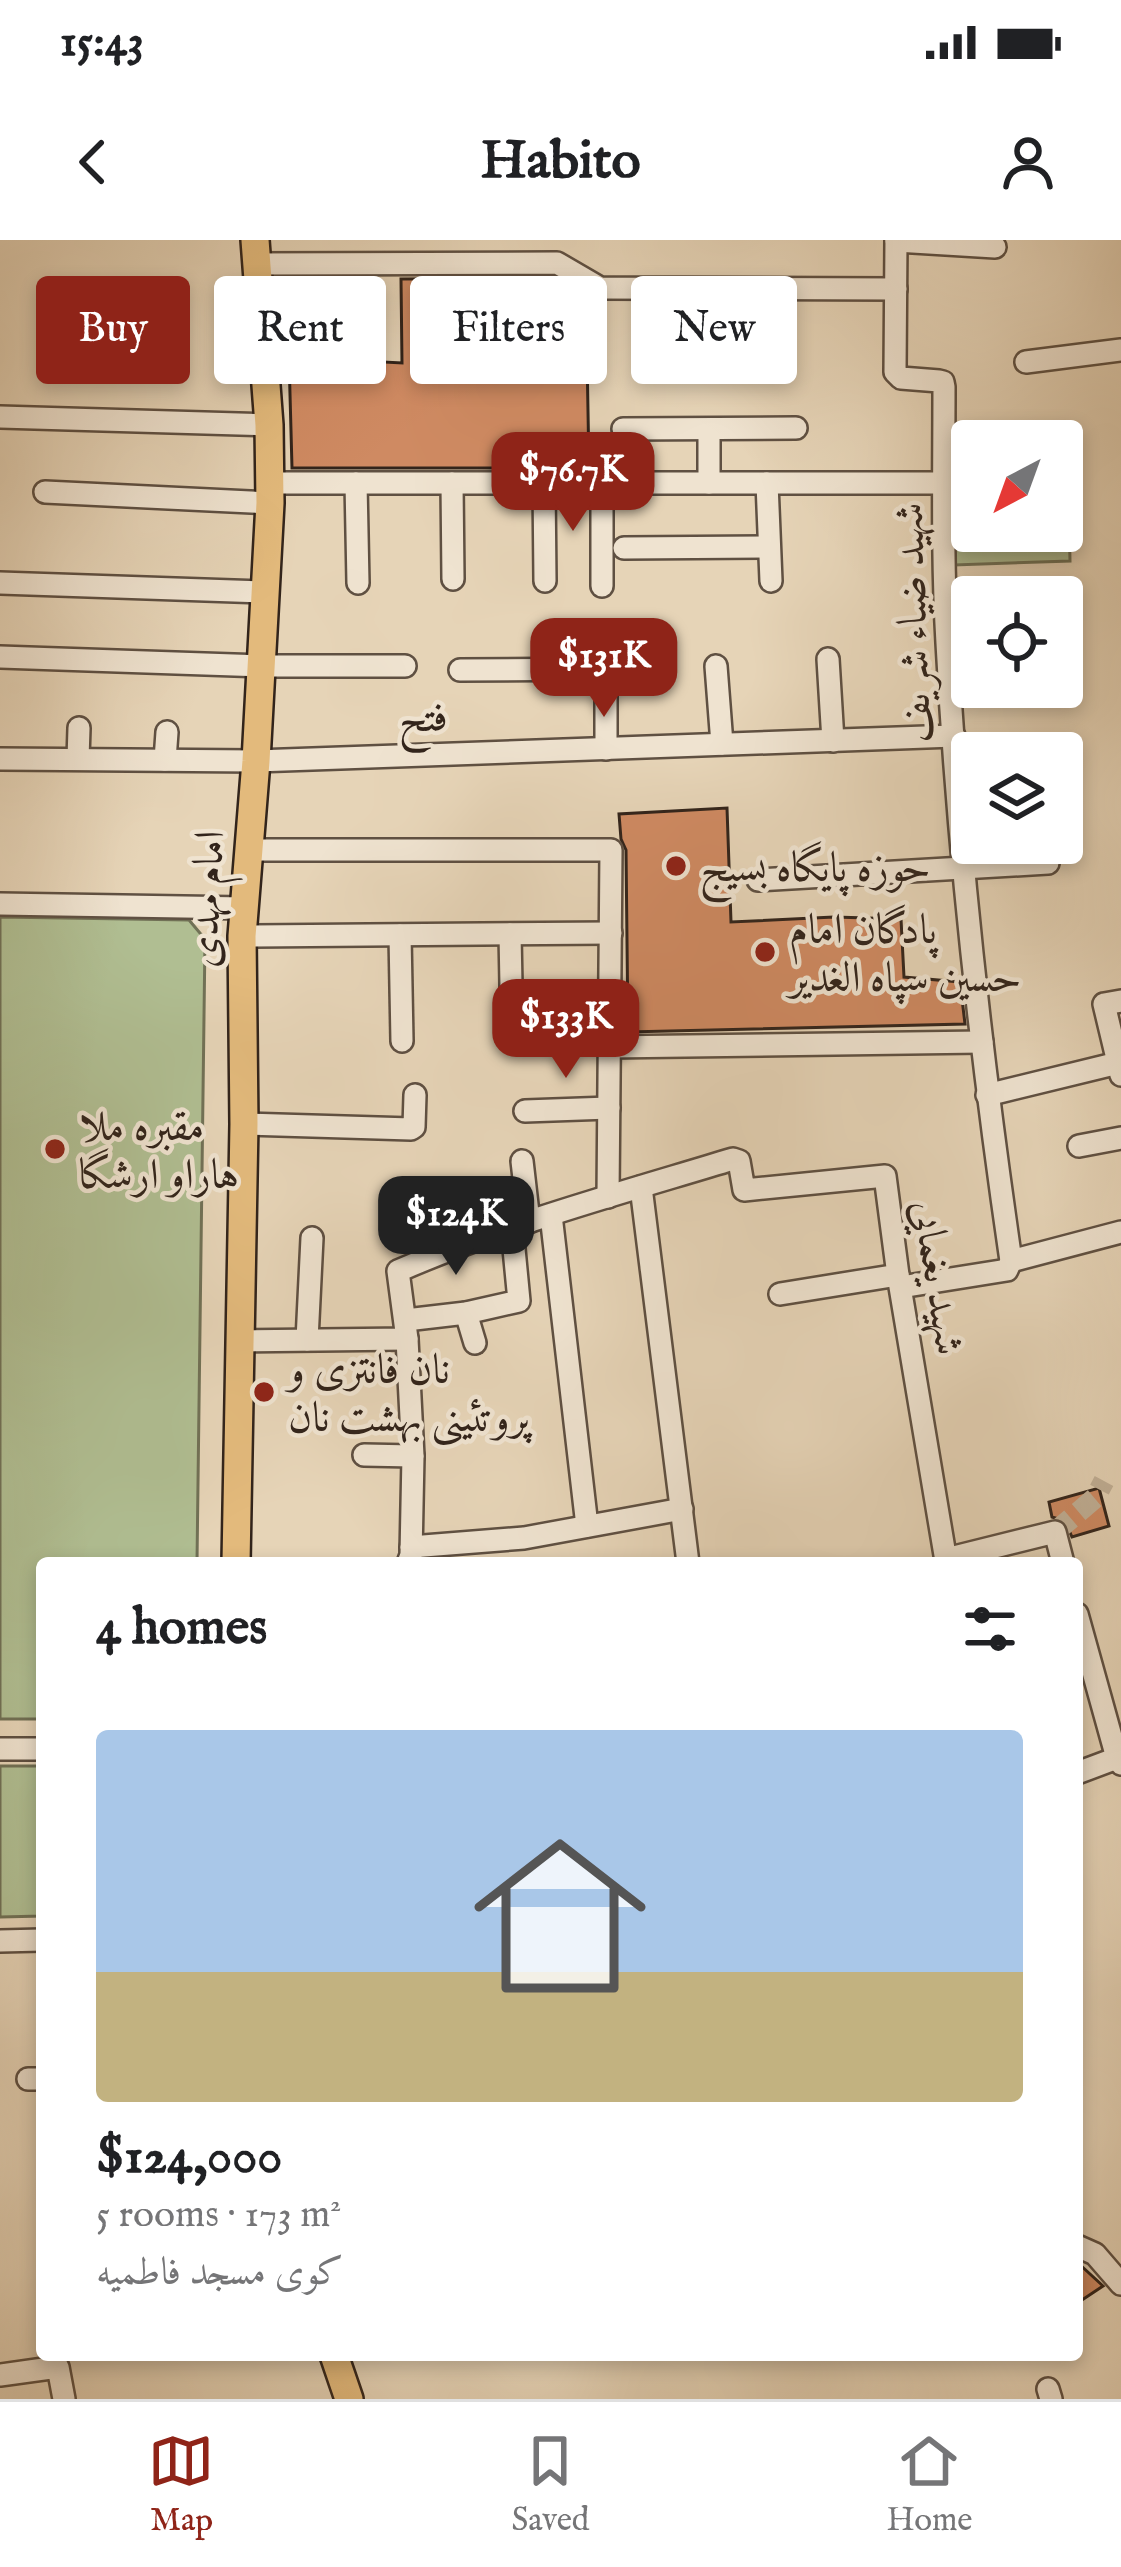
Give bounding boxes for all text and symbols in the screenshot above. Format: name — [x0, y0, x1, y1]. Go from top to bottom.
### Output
text: 15:43 — [60, 14, 144, 71]
text: Habito — [480, 128, 641, 197]
icon: back — [60, 129, 126, 195]
icon: person — [995, 129, 1061, 195]
chip: Buy — [36, 276, 190, 384]
chip: Rent — [214, 276, 386, 384]
chip: Filters — [410, 276, 607, 384]
chip: New — [631, 276, 797, 384]
north arrow — [951, 420, 1083, 552]
map controls — [951, 420, 1083, 864]
pin: $76.7K — [475, 432, 671, 534]
text: $76.7K — [518, 446, 628, 495]
street label: شهید ضیاء شریف — [884, 502, 945, 744]
button: locate — [951, 576, 1083, 708]
pin: $131K — [520, 618, 688, 720]
text: $131K — [557, 632, 651, 681]
street label: فتح — [397, 692, 449, 755]
button: layers — [951, 732, 1083, 864]
street label: امام مهدی — [178, 829, 246, 969]
place label: حوزه پایگاه بسیج — [700, 841, 931, 904]
marker: حوزه پایگاه بسیج — [663, 853, 689, 879]
place label: پادگان امام حسین سپاه الغدیر — [785, 904, 1021, 1006]
marker: پادگان امام حسین سپاه الغدیر — [752, 939, 778, 965]
pin: $133K — [482, 979, 650, 1081]
text: $133K — [519, 993, 613, 1042]
place label: مقبره ملا هاراو ارشگا — [79, 1102, 239, 1203]
marker: مقبره ملا هاراو ارشگا — [42, 1136, 68, 1162]
pin: $124K — [372, 1176, 540, 1278]
text: $124K — [405, 1190, 507, 1239]
street label: شهید یغمایی — [898, 1196, 975, 1359]
place label: نان فانتزی و پروتئینی بهشت نان — [284, 1345, 533, 1446]
marker: نان فانتزی و پروتئینی بهشت نان — [251, 1379, 277, 1405]
icon: filters — [957, 1596, 1023, 1662]
text: 4 homes — [96, 1597, 267, 1662]
icon: home — [452, 1808, 668, 2024]
text: $124,000 — [96, 2126, 282, 2191]
text: 5 rooms · 173 m² — [96, 2191, 341, 2240]
text: کوی مسجد فاطمیه — [96, 2249, 343, 2298]
tab: Map — [148, 2428, 214, 2542]
tab: Saved — [511, 2428, 589, 2542]
tab: Home — [886, 2428, 973, 2542]

